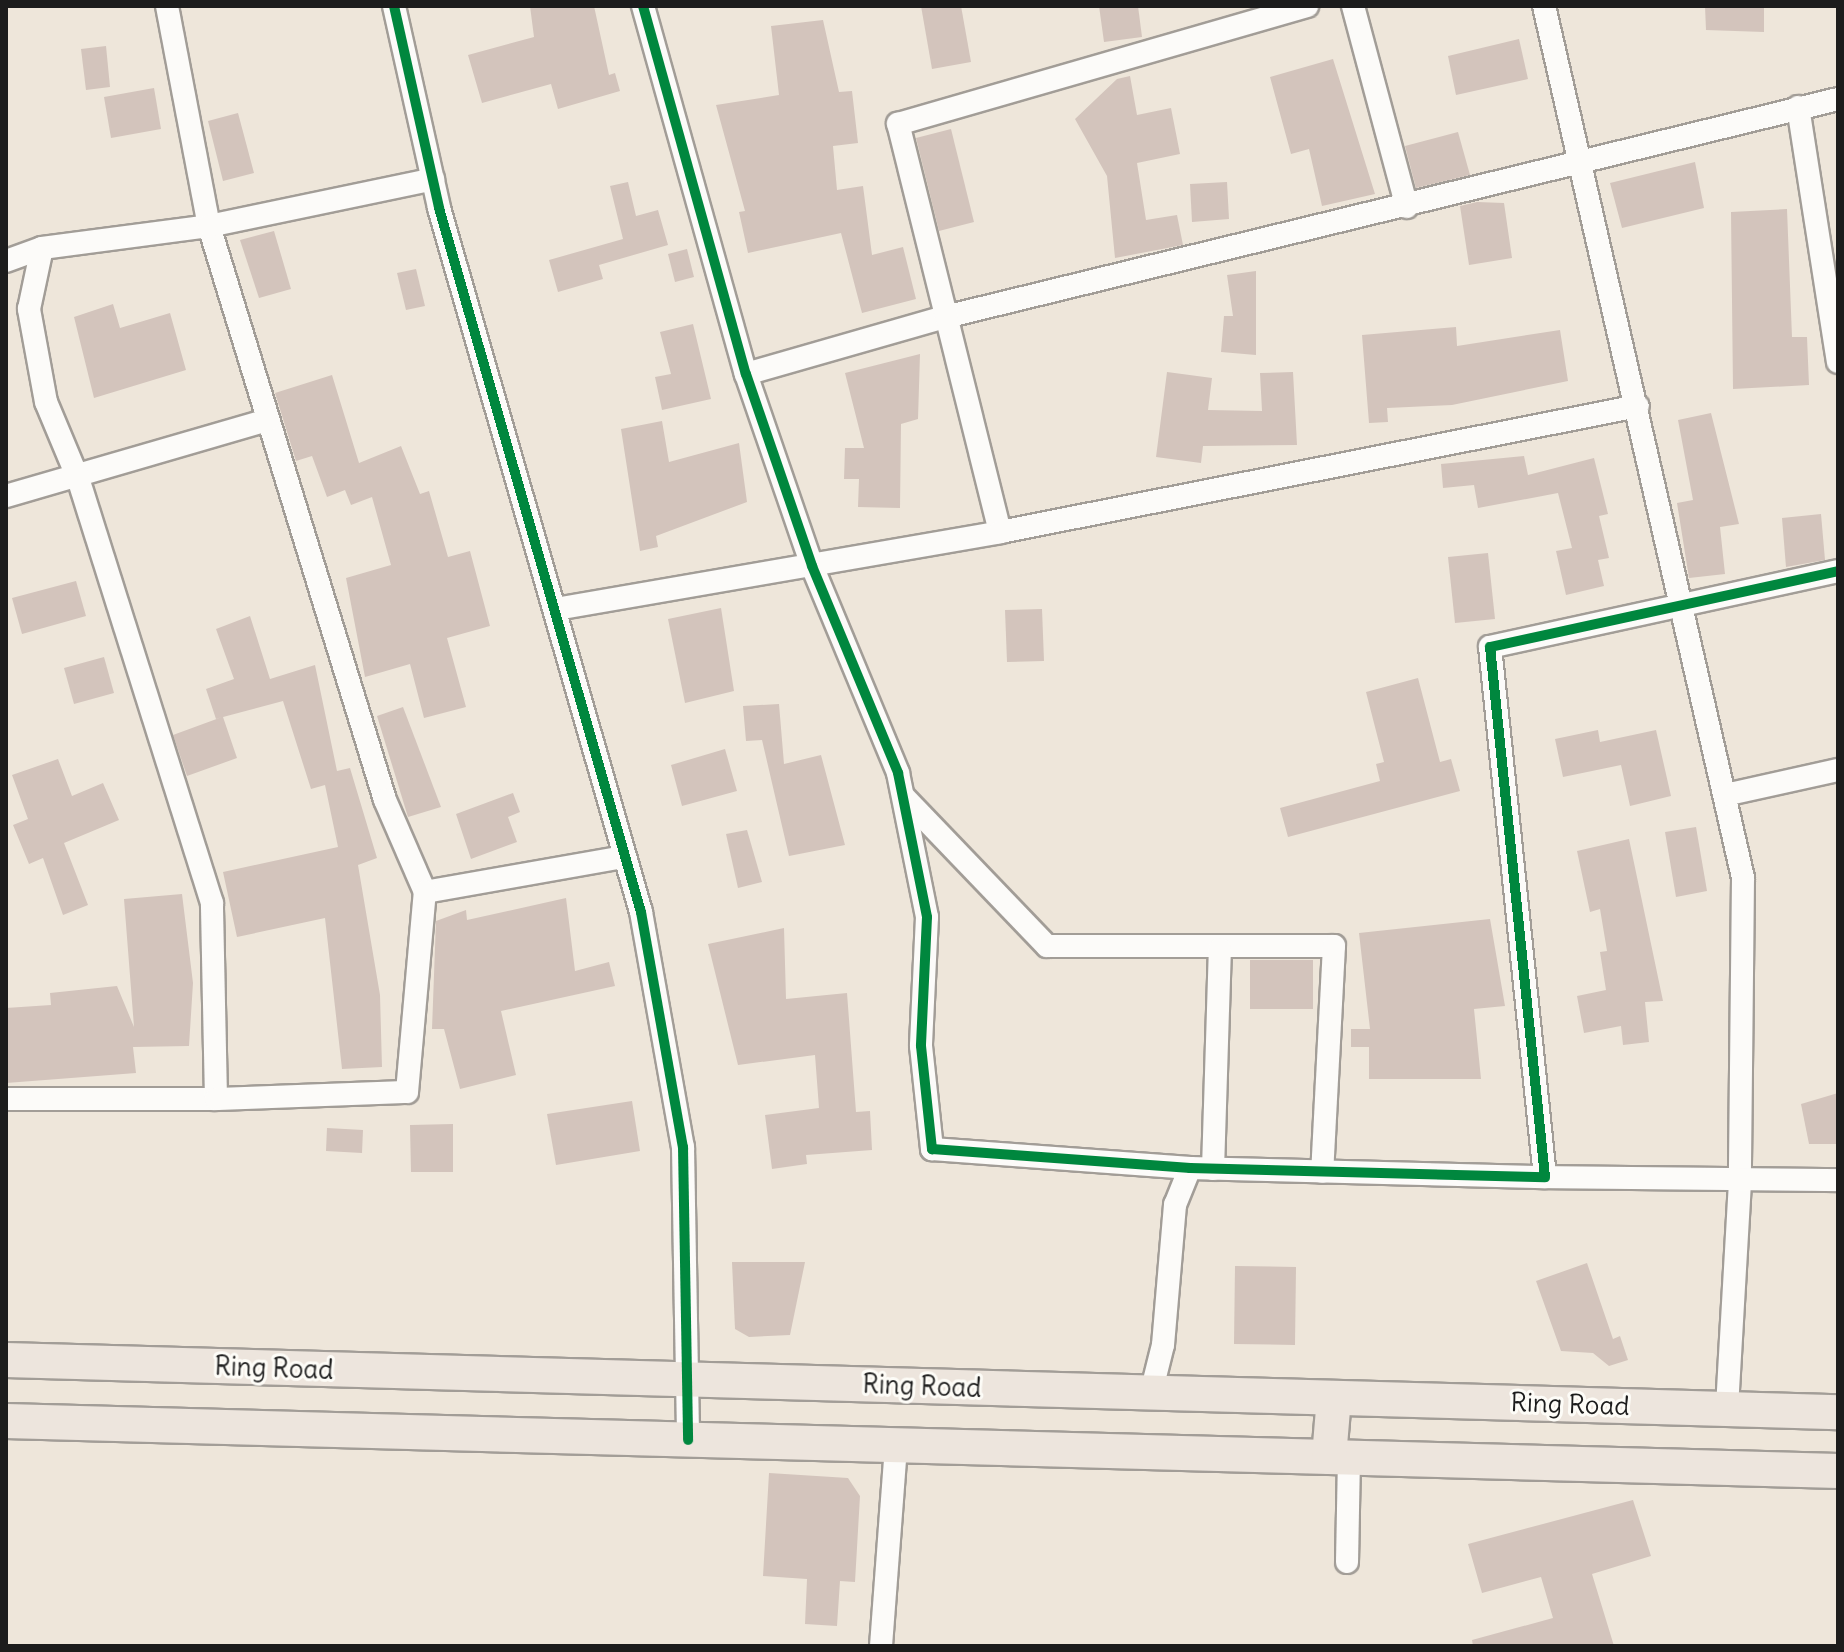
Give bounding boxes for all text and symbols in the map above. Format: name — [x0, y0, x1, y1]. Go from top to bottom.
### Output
street label: Ring Road — [214, 1350, 334, 1386]
street label: Ring Road — [862, 1368, 982, 1404]
street label: Ring Road — [1510, 1386, 1630, 1422]

